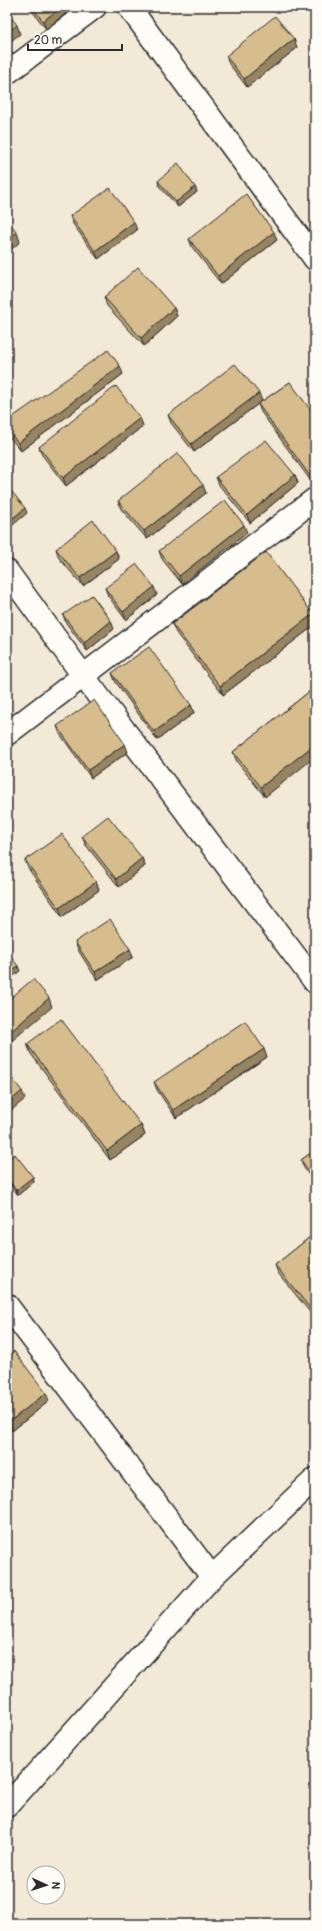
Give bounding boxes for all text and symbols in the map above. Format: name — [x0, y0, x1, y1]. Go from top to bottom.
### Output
scale bar — [28, 26, 122, 52]
text: 20 m — [34, 33, 63, 48]
north arrow — [26, 1865, 66, 1905]
text: N — [49, 1881, 62, 1890]

